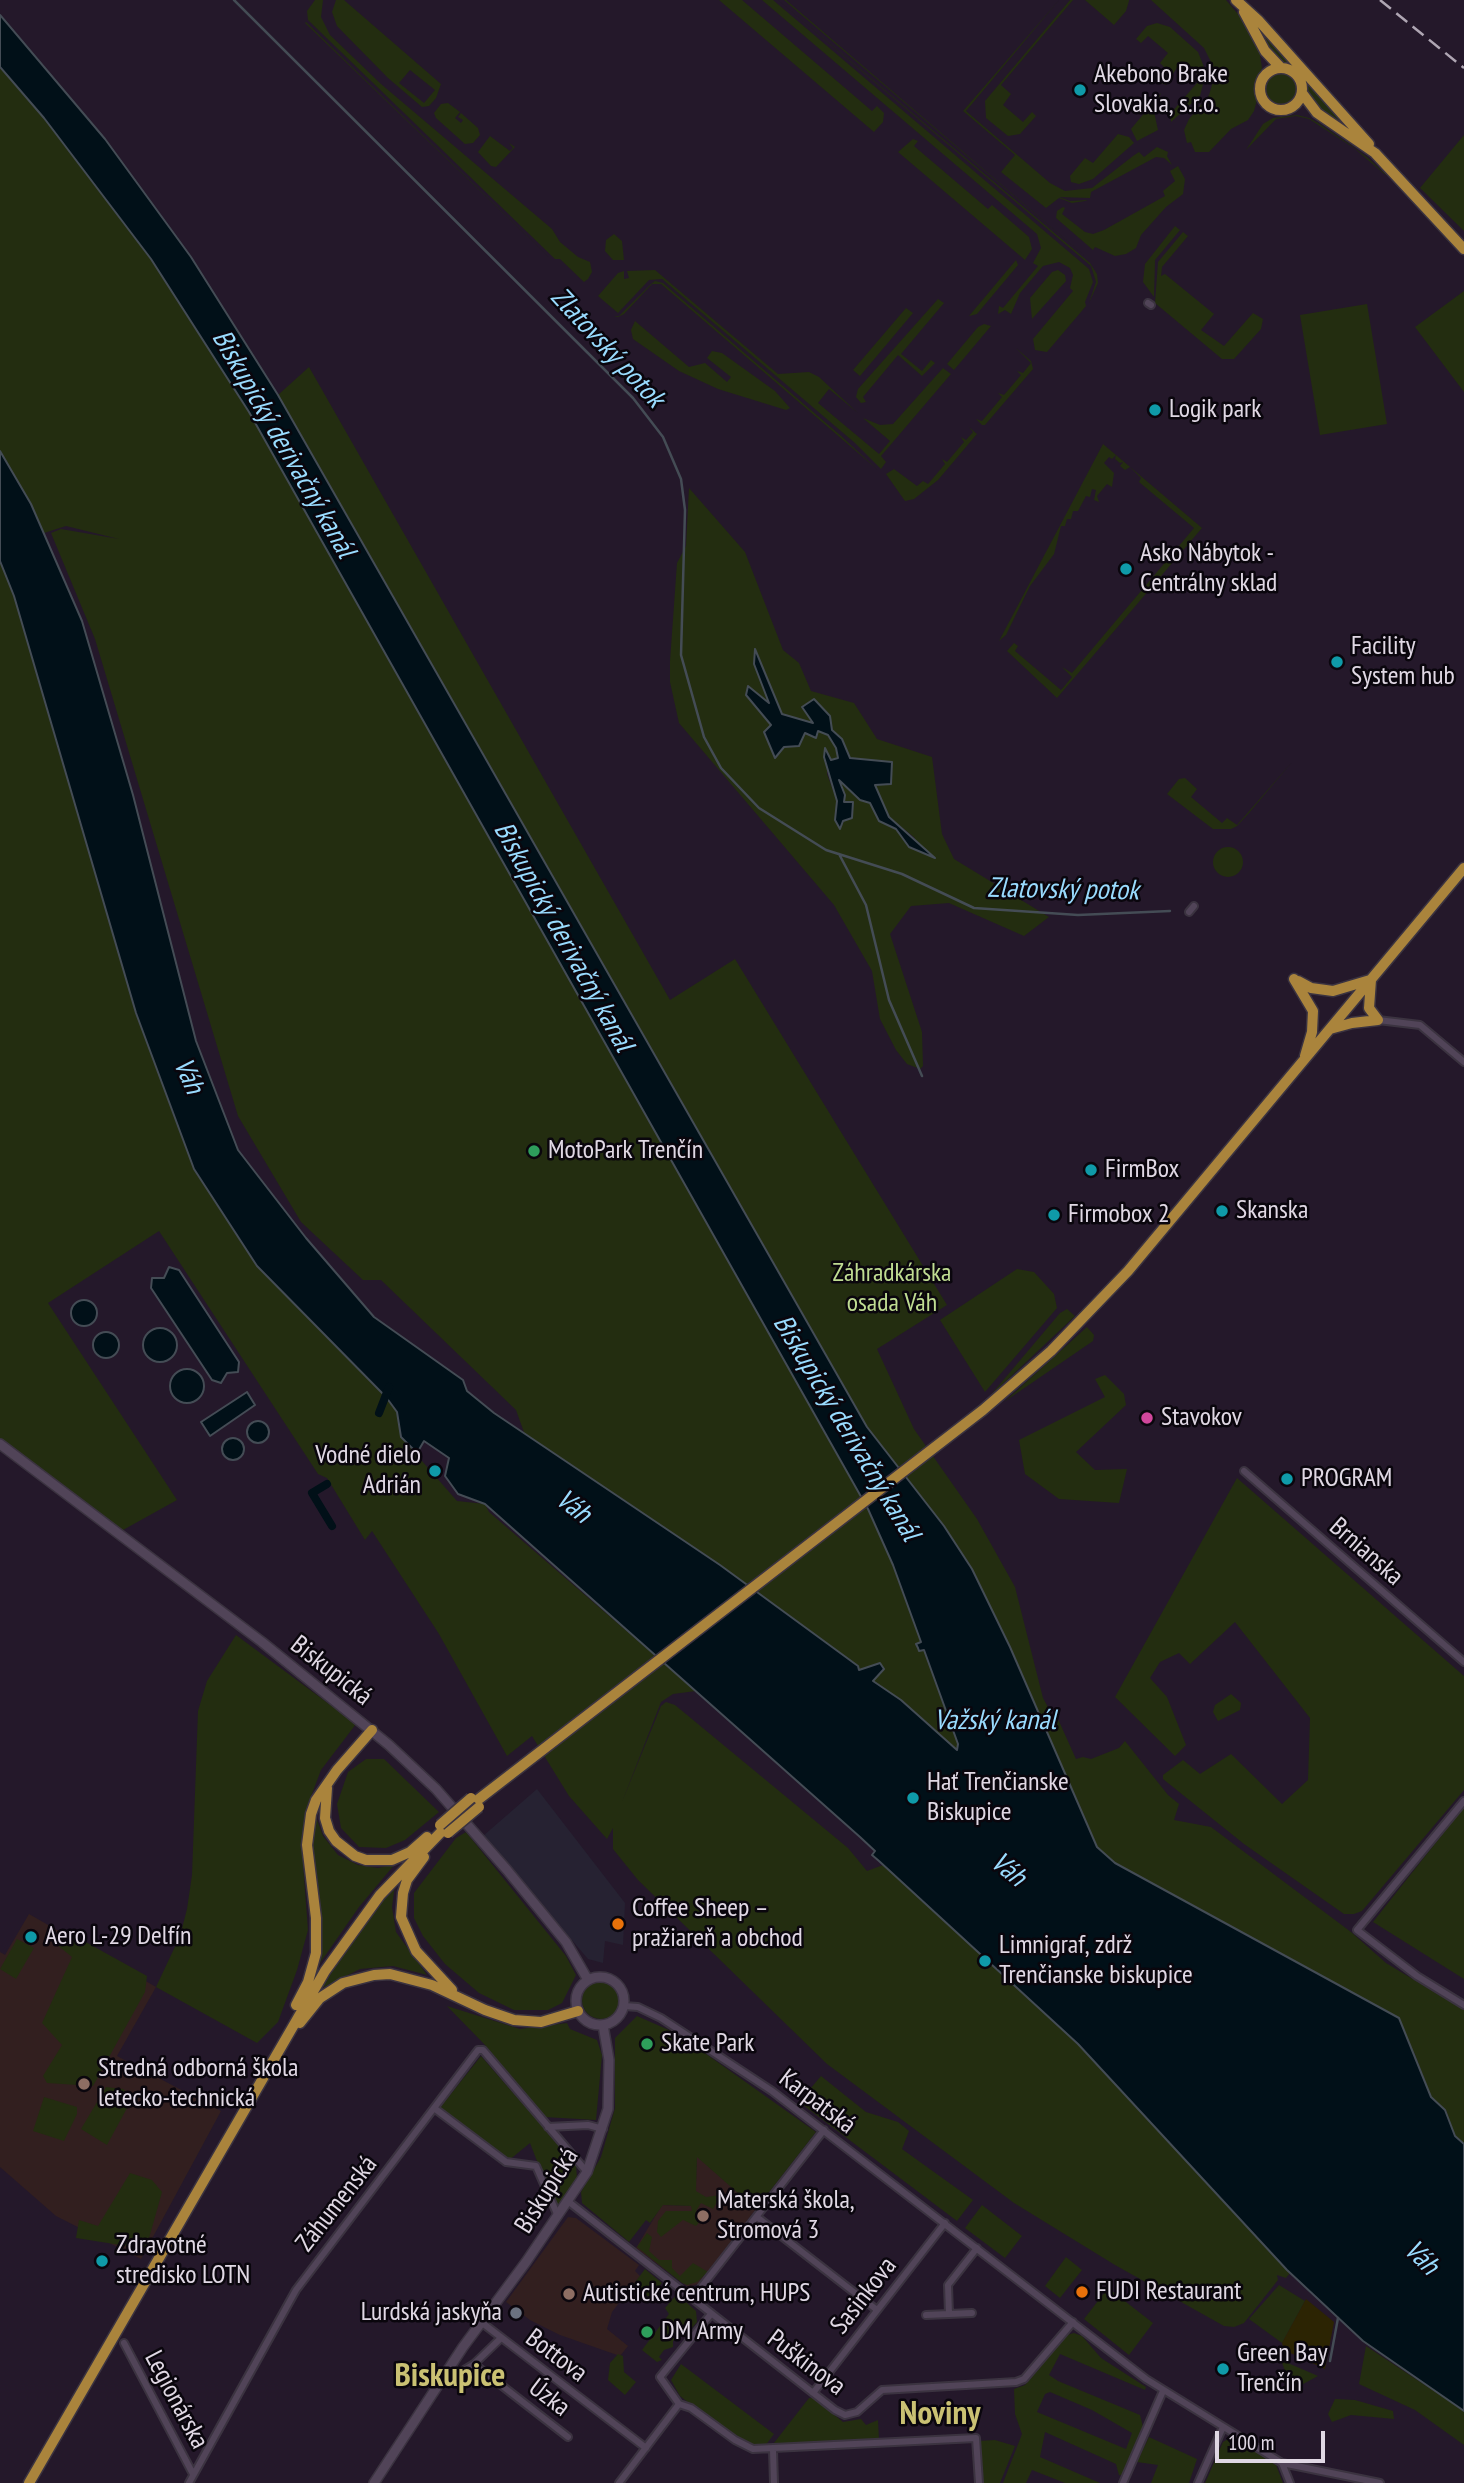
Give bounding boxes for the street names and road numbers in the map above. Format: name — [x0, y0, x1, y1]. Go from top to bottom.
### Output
street label: Brnianska — [1323, 1512, 1409, 1592]
street label: Biskupická — [284, 1630, 378, 1712]
street label: Karpatská — [772, 2063, 862, 2141]
street label: Biskupická — [509, 2143, 585, 2239]
street label: Záhumenská — [290, 2150, 384, 2258]
street label: Sasinkova — [824, 2251, 904, 2341]
street label: Bottova — [519, 2323, 593, 2389]
street label: Puškinova — [761, 2324, 851, 2402]
street label: Legionárska — [137, 2346, 215, 2454]
street label: Úzka — [522, 2372, 576, 2424]

